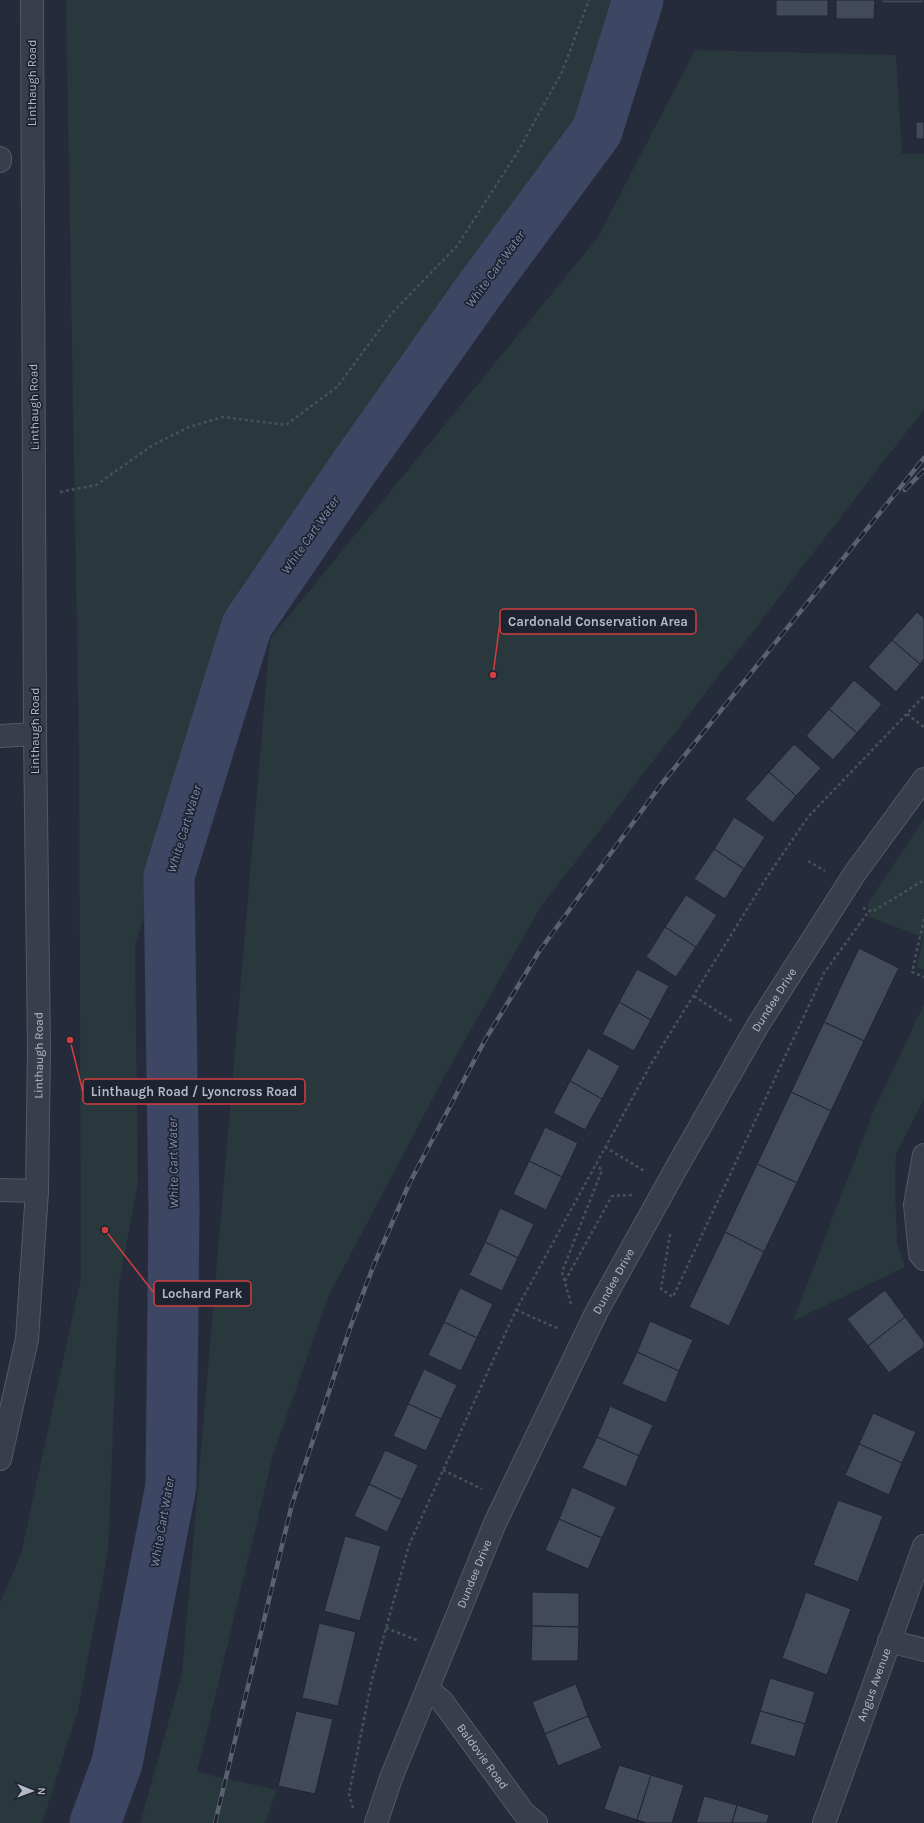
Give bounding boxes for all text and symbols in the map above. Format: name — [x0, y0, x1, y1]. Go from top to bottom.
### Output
street label: Linthaugh Road — [25, 40, 39, 126]
water label: White Cart Water — [462, 227, 528, 310]
street label: Linthaugh Road — [26, 364, 42, 450]
water label: White Cart Water — [278, 493, 343, 577]
callout: Cardonald Conservation Area — [500, 609, 696, 634]
text: Cardonald Conservation Area — [508, 614, 688, 629]
street label: Linthaugh Road — [28, 688, 42, 774]
water label: White Cart Water — [164, 783, 205, 875]
street label: Dundee Drive — [749, 965, 799, 1034]
street label: Linthaugh Road — [31, 1012, 46, 1099]
callout: Linthaugh Road / Lyoncross Road — [83, 1079, 305, 1104]
text: Linthaugh Road / Lyoncross Road — [91, 1084, 297, 1099]
water label: White Cart Water — [165, 1117, 181, 1209]
street label: Dundee Drive — [590, 1246, 637, 1317]
callout: Lochard Park — [154, 1281, 251, 1306]
text: Lochard Park — [162, 1286, 243, 1301]
water label: White Cart Water — [147, 1475, 177, 1568]
street label: Dundee Drive — [454, 1537, 495, 1610]
street label: Angus Avenue — [854, 1646, 894, 1723]
street label: Baldovie Road — [454, 1721, 511, 1792]
north arrow — [12, 1771, 52, 1811]
text: N — [35, 1787, 48, 1795]

